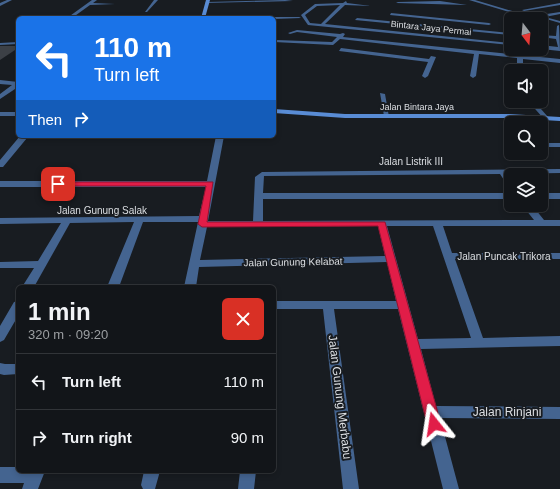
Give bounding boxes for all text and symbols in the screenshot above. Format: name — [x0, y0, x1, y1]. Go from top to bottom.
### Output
north arrow — [504, 12, 548, 56]
map controls — [504, 12, 548, 212]
street label: Bintara Jaya Permai — [390, 19, 472, 37]
icon: left — [28, 32, 80, 84]
text: 110 m — [94, 32, 172, 63]
button: sound — [504, 64, 548, 108]
text: Turn left — [94, 65, 159, 85]
street label: Jalan Bintara Jaya — [380, 102, 454, 112]
icon: right — [70, 108, 92, 130]
text: Then — [28, 111, 62, 128]
button: search — [504, 116, 548, 160]
street label: Jalan Listrik III — [379, 156, 443, 167]
pin — [41, 167, 75, 201]
button: layers — [504, 168, 548, 212]
icon: arrive — [47, 173, 69, 195]
street label: Jalan Gunung Salak — [57, 205, 148, 216]
street label: Jalan Puncak Trikora — [457, 251, 551, 262]
street label: Jalan Gunung Kelabat — [243, 256, 343, 268]
text: 1 min — [28, 298, 91, 325]
button: close — [222, 298, 264, 340]
text: 320 m · 09:20 — [28, 327, 108, 342]
street label: Jalan Gunung Merbabu — [325, 334, 355, 460]
icon: left — [28, 371, 50, 393]
text: Turn left — [62, 373, 121, 390]
text: 110 m — [223, 373, 264, 390]
position arrow — [413, 403, 455, 445]
street label: Jalan Rinjani — [473, 405, 541, 419]
icon: right — [28, 427, 50, 449]
text: Turn right — [62, 429, 132, 446]
text: 90 m — [231, 429, 264, 446]

